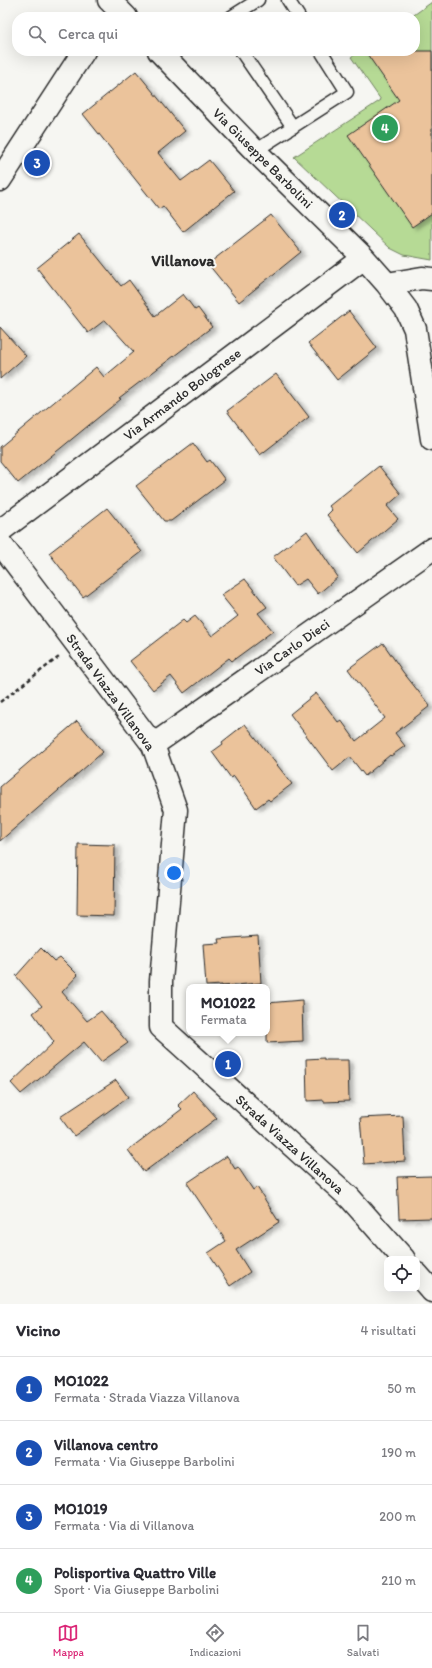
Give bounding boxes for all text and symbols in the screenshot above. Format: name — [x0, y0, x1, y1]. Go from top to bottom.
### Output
search box — [12, 12, 420, 56]
icon: search — [26, 23, 48, 45]
text: Cerca qui — [58, 25, 118, 43]
street label: Via Giuseppe Barbolini — [209, 105, 316, 212]
pin: 4 — [372, 113, 398, 143]
pin: 3 — [24, 148, 50, 178]
pin: 2 — [329, 200, 355, 230]
district label: Villanova — [151, 251, 215, 270]
street label: Via Armando Bolognese — [120, 344, 245, 444]
street label: Via Carlo Dieci — [251, 615, 333, 680]
street label: Strada Viazza Villanova — [62, 630, 159, 755]
your location — [164, 863, 184, 883]
popup — [186, 984, 270, 1036]
text: MO1022 — [201, 994, 255, 1012]
text: Fermata — [201, 1012, 247, 1027]
pin: 1 — [215, 1049, 241, 1079]
street label: Strada Viazza Villanova — [232, 1091, 348, 1198]
map controls — [384, 1256, 420, 1292]
button: locate — [384, 1256, 420, 1292]
text: Vicino — [16, 1320, 60, 1340]
text: 4 risultati — [360, 1323, 416, 1338]
text: MO1022 — [54, 1372, 109, 1390]
text: 1 — [26, 1381, 32, 1396]
text: 50 m — [387, 1381, 416, 1396]
text: Fermata · Strada Viazza Villanova — [54, 1390, 240, 1405]
text: Villanova centro — [54, 1436, 158, 1454]
text: 2 — [26, 1445, 32, 1460]
text: 190 m — [381, 1445, 416, 1460]
text: Fermata · Via Giuseppe Barbolini — [54, 1454, 235, 1469]
text: MO1019 — [54, 1500, 108, 1518]
text: 3 — [25, 1509, 33, 1524]
text: 200 m — [379, 1509, 416, 1524]
text: Fermata · Via di Villanova — [54, 1518, 194, 1533]
text: Polisportiva Quattro Ville — [54, 1564, 216, 1582]
text: 4 — [25, 1573, 33, 1588]
text: 210 m — [381, 1573, 416, 1588]
text: Sport · Via Giuseppe Barbolini — [54, 1582, 219, 1597]
tab: Mappa — [53, 1622, 84, 1659]
tab: Indicazioni — [189, 1622, 241, 1659]
tab: Salvati — [347, 1622, 379, 1659]

